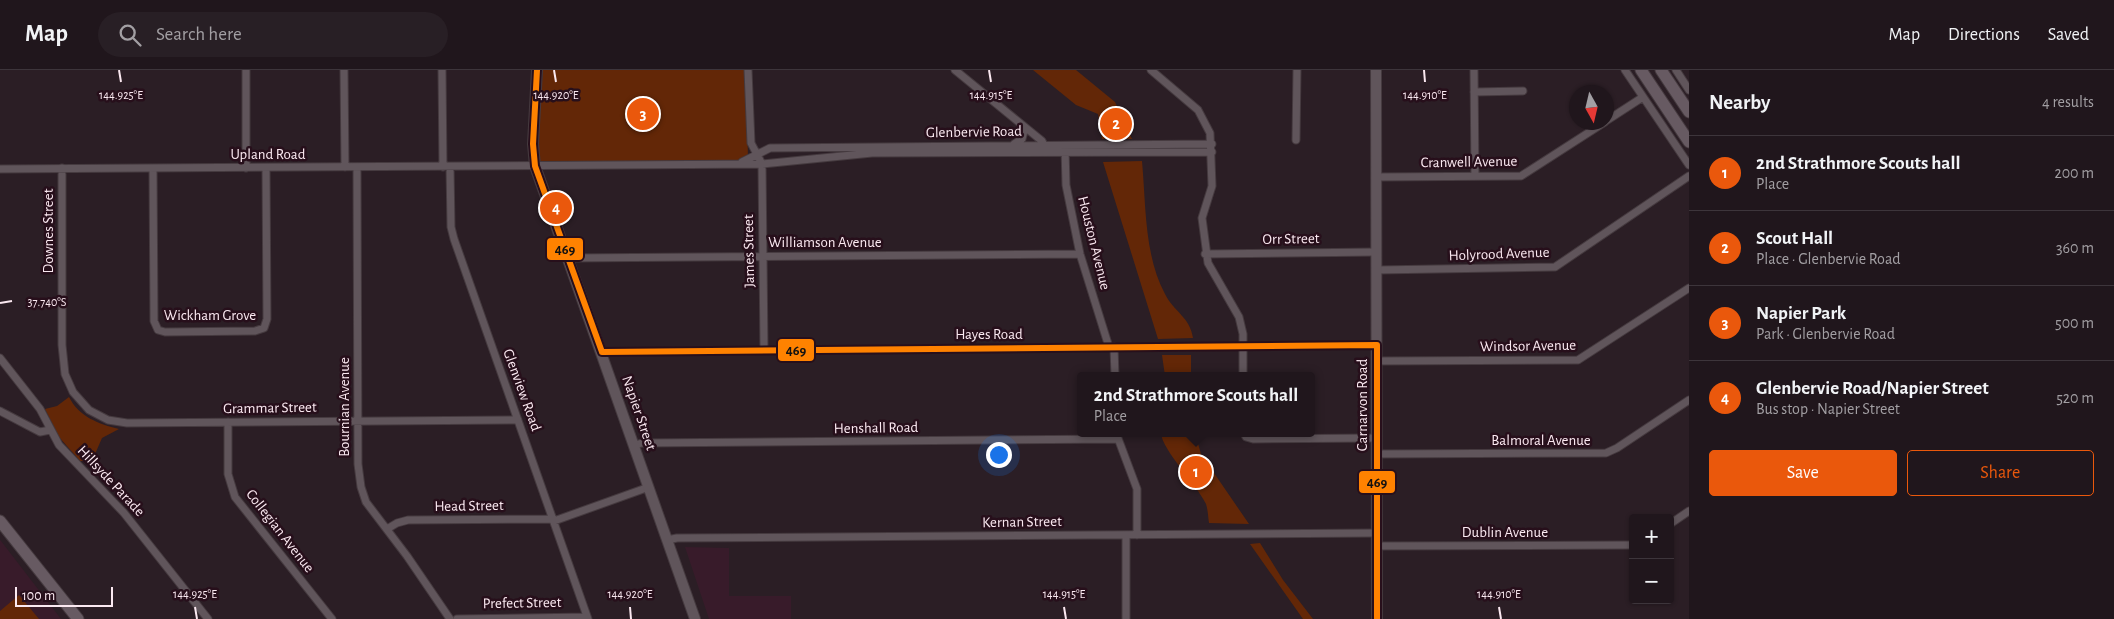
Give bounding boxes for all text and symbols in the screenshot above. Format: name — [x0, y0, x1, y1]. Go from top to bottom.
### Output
search box — [98, 12, 448, 57]
icon: search — [116, 21, 144, 49]
text: Map — [25, 22, 68, 46]
text: Search here — [156, 25, 242, 44]
text: Map — [1889, 26, 1920, 44]
text: Directions — [1948, 26, 2020, 44]
text: Saved — [2048, 26, 2089, 44]
north arrow — [1569, 85, 1614, 130]
text: 144.925°E — [99, 89, 143, 101]
text: 144.920°E — [533, 89, 579, 101]
text: 144.915°E — [970, 89, 1012, 101]
text: 144.910°E — [1403, 89, 1447, 101]
text: Nearby — [1709, 92, 1770, 113]
text: 4 results — [2042, 94, 2094, 110]
pin: 3 — [627, 95, 659, 133]
pin: 2 — [1100, 105, 1132, 143]
street label: Glenbervie Road — [926, 124, 1022, 140]
street label: Upland Road — [230, 147, 306, 162]
street label: Cranwell Avenue — [1420, 154, 1518, 170]
text: 2nd Strathmore Scouts hall — [1756, 154, 1960, 173]
text: 1 — [1722, 165, 1728, 181]
text: 200 m — [2054, 165, 2094, 181]
text: Place — [1756, 176, 1789, 192]
street label: Downes Street — [41, 188, 56, 273]
pin: 4 — [540, 189, 572, 227]
street label: Houston Avenue — [1075, 194, 1113, 292]
street label: James Street — [741, 214, 757, 288]
text: Scout Hall — [1756, 229, 1833, 248]
street label: Orr Street — [1262, 231, 1320, 247]
street label: Williamson Avenue — [768, 235, 882, 250]
line badge: 469 — [546, 237, 584, 261]
text: 2 — [1721, 240, 1729, 256]
text: 360 m — [2056, 240, 2094, 256]
text: 469 — [555, 243, 576, 257]
street label: Holyrood Avenue — [1448, 245, 1550, 263]
text: Place · Glenbervie Road — [1756, 251, 1901, 267]
text: 37.740°S — [28, 296, 67, 308]
text: Napier Park — [1756, 304, 1846, 323]
street label: Wickham Grove — [164, 308, 256, 323]
text: 3 — [1722, 315, 1728, 331]
text: 500 m — [2055, 315, 2094, 331]
text: Park · Glenbervie Road — [1756, 326, 1895, 342]
street label: Hayes Road — [955, 327, 1023, 342]
line badge: 469 — [777, 338, 815, 362]
street label: Windsor Avenue — [1480, 338, 1576, 354]
text: 469 — [786, 344, 807, 358]
street label: Glenview Road — [500, 347, 544, 433]
street label: Bournian Avenue — [337, 357, 352, 457]
street label: Carnarvon Road — [1355, 359, 1370, 451]
popup — [1077, 372, 1315, 437]
street label: Napier Street — [619, 374, 659, 452]
text: Glenbervie Road/Napier Street — [1756, 379, 1989, 398]
text: 2nd Strathmore Scouts hall — [1094, 386, 1298, 405]
text: 4 — [1721, 390, 1729, 406]
text: 520 m — [2056, 390, 2094, 406]
street label: Grammar Street — [223, 400, 317, 416]
text: Bus stop · Napier Street — [1756, 401, 1900, 417]
text: Place — [1094, 408, 1127, 424]
street label: Henshall Road — [834, 420, 919, 436]
street label: Balmoral Avenue — [1491, 433, 1591, 448]
your location — [986, 442, 1012, 468]
street label: Hillsyde Parade — [75, 443, 147, 519]
button: Save — [1709, 450, 1897, 496]
button: Share — [1907, 450, 2094, 496]
pin: 1 — [1180, 453, 1212, 491]
line badge: 469 — [1358, 470, 1396, 494]
text: 469 — [1367, 476, 1388, 490]
street label: Collegian Avenue — [243, 487, 317, 575]
street label: Head Street — [434, 498, 504, 514]
street label: Kernan Street — [982, 514, 1062, 530]
map controls — [1629, 514, 1674, 604]
button: + — [1629, 514, 1674, 559]
street label: Dublin Avenue — [1462, 525, 1548, 540]
button: − — [1629, 559, 1674, 604]
scale bar — [15, 584, 112, 607]
text: 144.925°E — [173, 588, 217, 600]
text: 144.920°E — [607, 588, 653, 600]
text: 144.915°E — [1043, 588, 1085, 600]
text: 144.910°E — [1477, 588, 1521, 600]
text: 100 m — [22, 589, 55, 603]
street label: Prefect Street — [482, 595, 562, 611]

